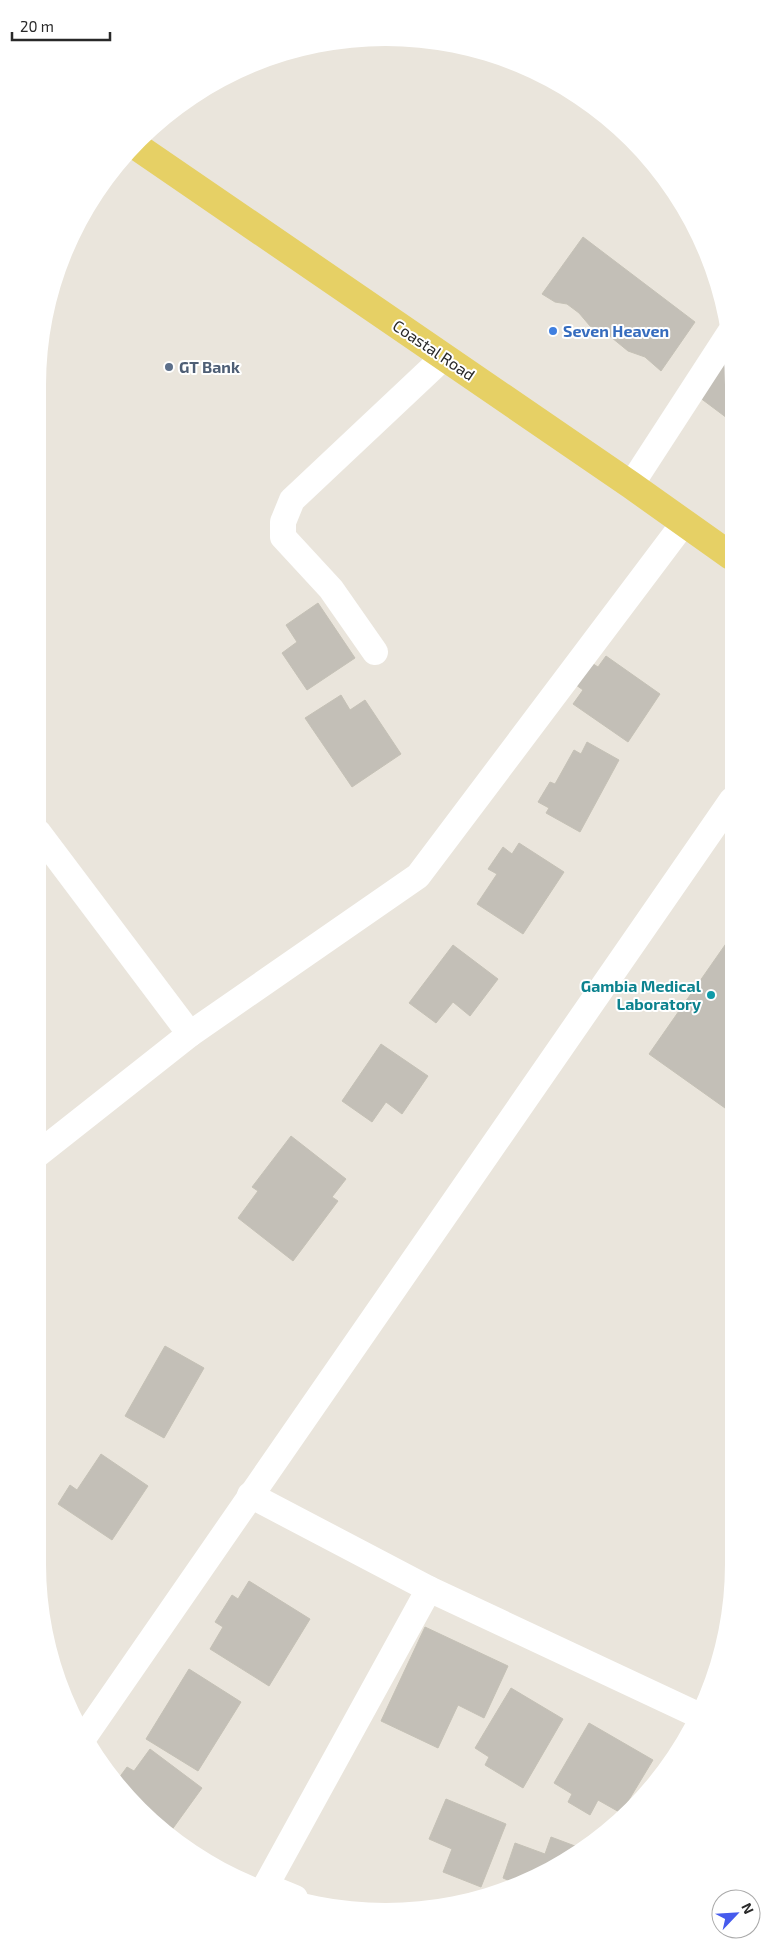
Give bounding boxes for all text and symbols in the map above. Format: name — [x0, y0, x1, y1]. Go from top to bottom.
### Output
scale bar — [12, 10, 110, 42]
text: 20 m — [20, 17, 54, 35]
street label: Coastal Road — [390, 315, 479, 384]
place label: Seven Heaven — [563, 321, 669, 340]
marker: Seven Heaven — [547, 325, 559, 337]
place label: GT Bank — [179, 357, 240, 376]
marker: GT Bank — [163, 361, 175, 373]
place label: Gambia Medical Laboratory — [581, 976, 702, 1014]
marker: Gambia Medical Laboratory — [705, 989, 717, 1001]
north arrow — [711, 1889, 761, 1939]
text: N — [738, 1900, 758, 1916]

